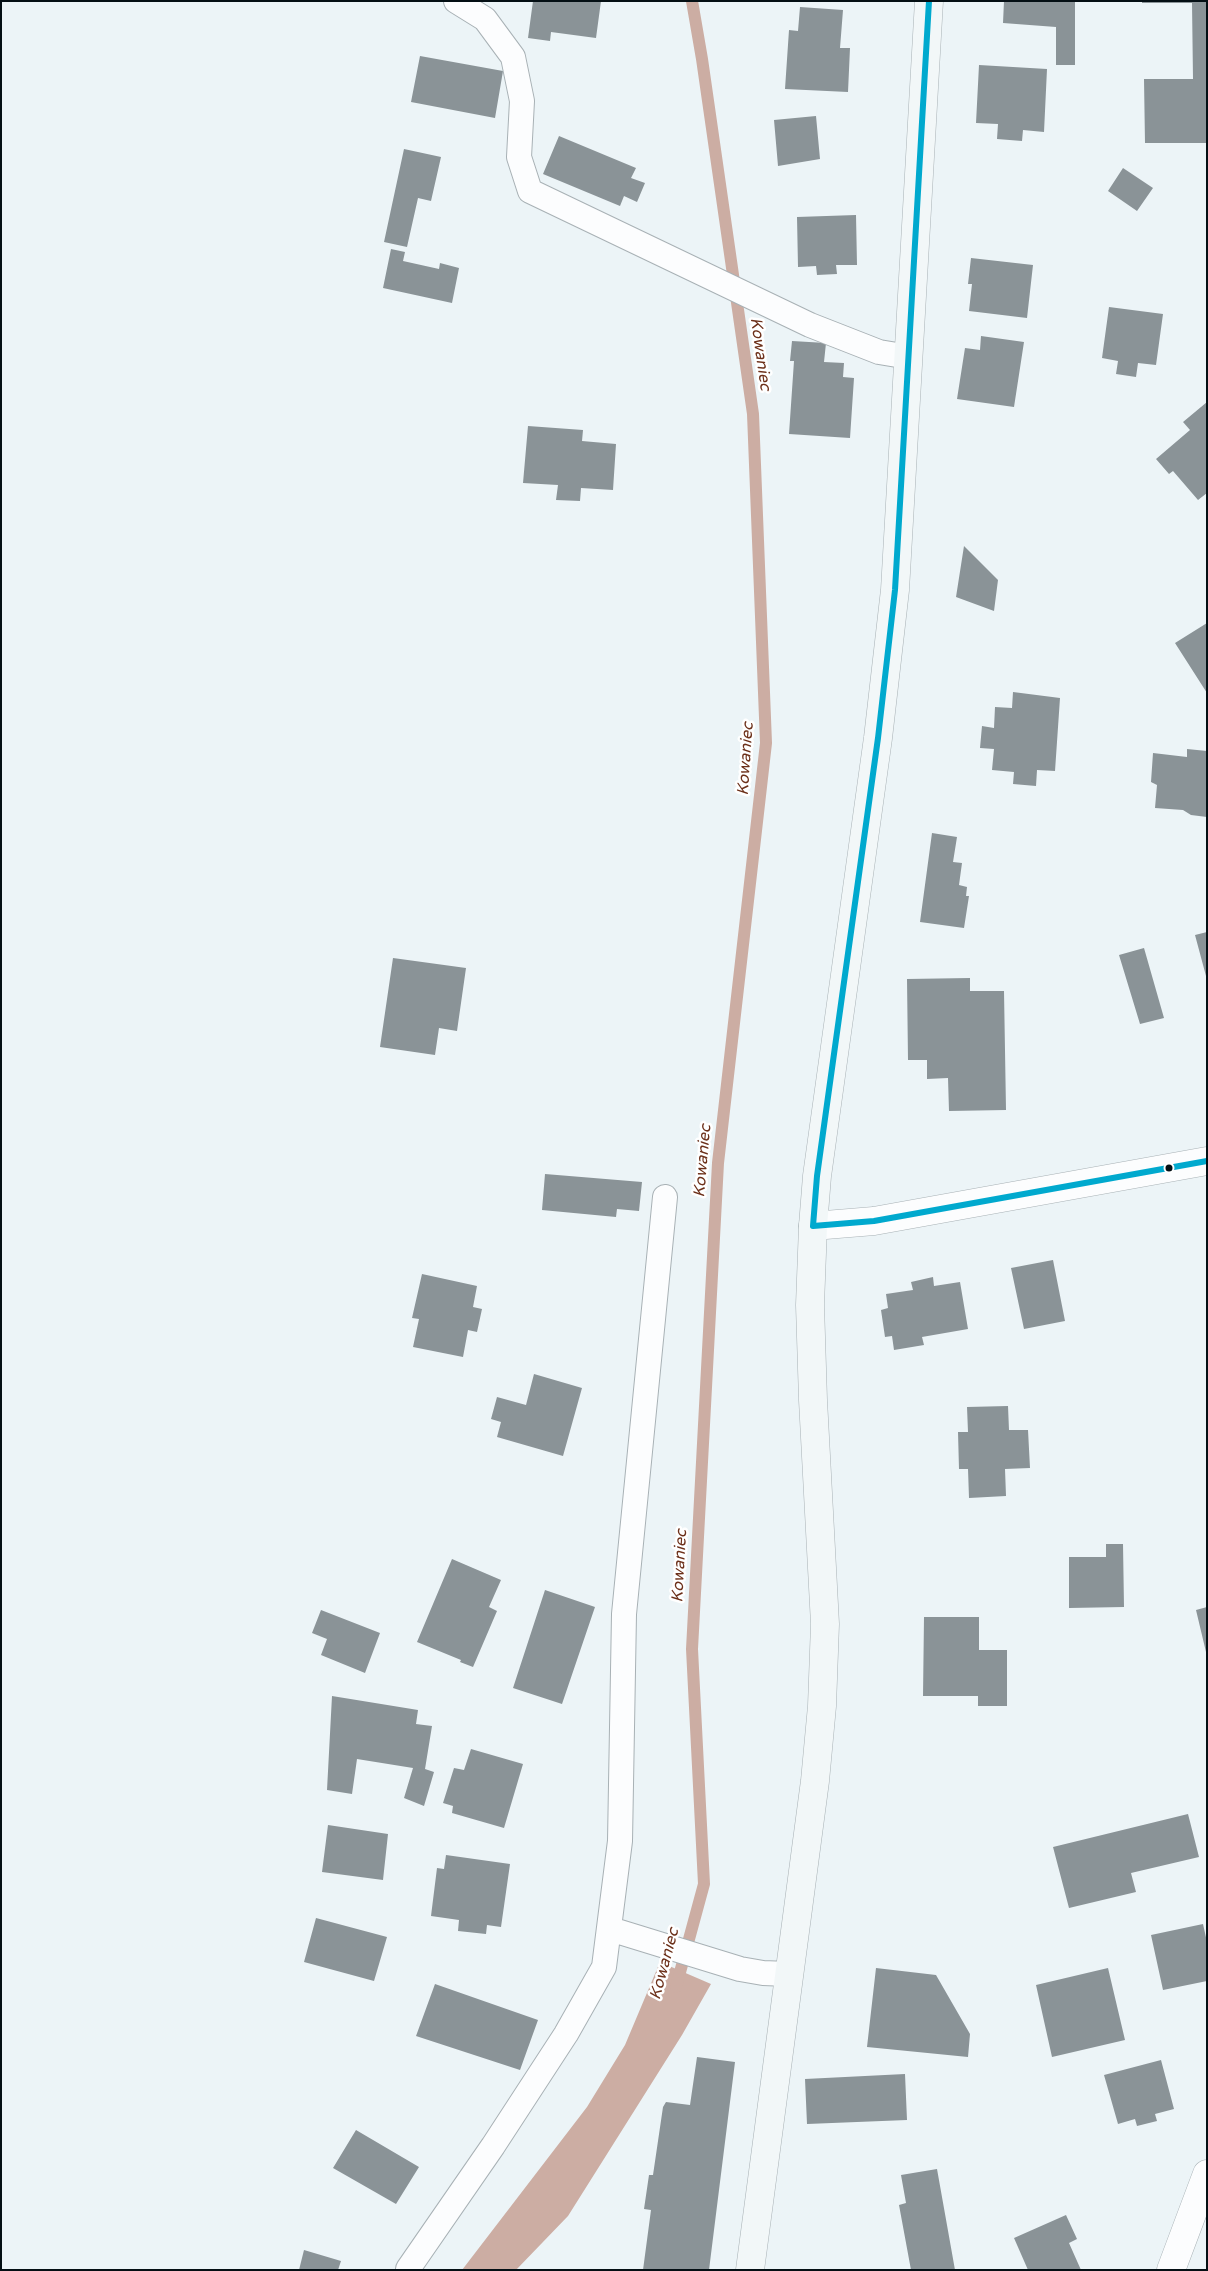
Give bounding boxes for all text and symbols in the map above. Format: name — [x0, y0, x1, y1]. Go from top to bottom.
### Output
water label: Kowaniec — [745, 316, 775, 392]
water label: Kowaniec — [734, 722, 758, 796]
water label: Kowaniec — [690, 1124, 716, 1198]
unlabelled marker — [1164, 1163, 1174, 1173]
water label: Kowaniec — [668, 1529, 692, 1603]
water label: Kowaniec — [646, 1926, 684, 2002]

